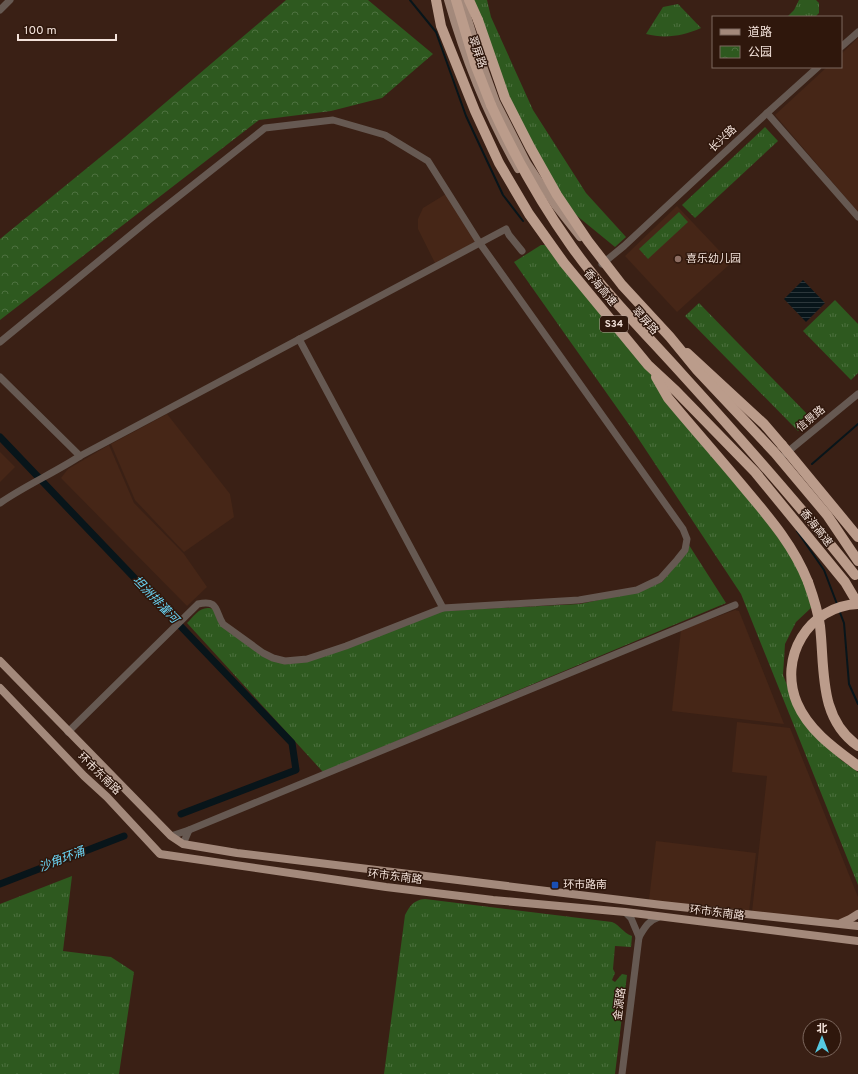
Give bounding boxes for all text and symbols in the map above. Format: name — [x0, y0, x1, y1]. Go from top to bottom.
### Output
scale bar — [18, 16, 116, 42]
legend — [712, 16, 842, 68]
text: 100 m — [24, 23, 57, 39]
text: 道路 — [748, 25, 772, 41]
street label: 翠屏路 — [465, 34, 489, 70]
text: 公园 — [748, 45, 772, 61]
street label: 长兴路 — [706, 123, 740, 155]
place label: 喜乐幼儿园 — [686, 252, 741, 266]
marker: 喜乐幼儿园 — [673, 254, 683, 264]
street label: 香海高速 — [580, 267, 620, 309]
street label: 翠屏路 — [629, 304, 661, 338]
road number: S34 — [600, 316, 628, 332]
street label: 信景路 — [794, 403, 828, 435]
street label: 香海高速 — [797, 506, 835, 550]
water label: 坦洲排灌河 — [128, 573, 183, 629]
street label: 环市东南路 — [74, 750, 124, 798]
water label: 沙角环涌 — [37, 843, 89, 876]
street label: 环市东南路 — [367, 867, 423, 887]
place label: 环市路南 — [563, 878, 607, 892]
marker: 环市路南 — [550, 880, 560, 890]
street label: 环市东南路 — [689, 903, 745, 923]
street label: 金源路 — [611, 987, 629, 1021]
north arrow — [802, 1018, 842, 1058]
text: 北 — [817, 1022, 828, 1036]

